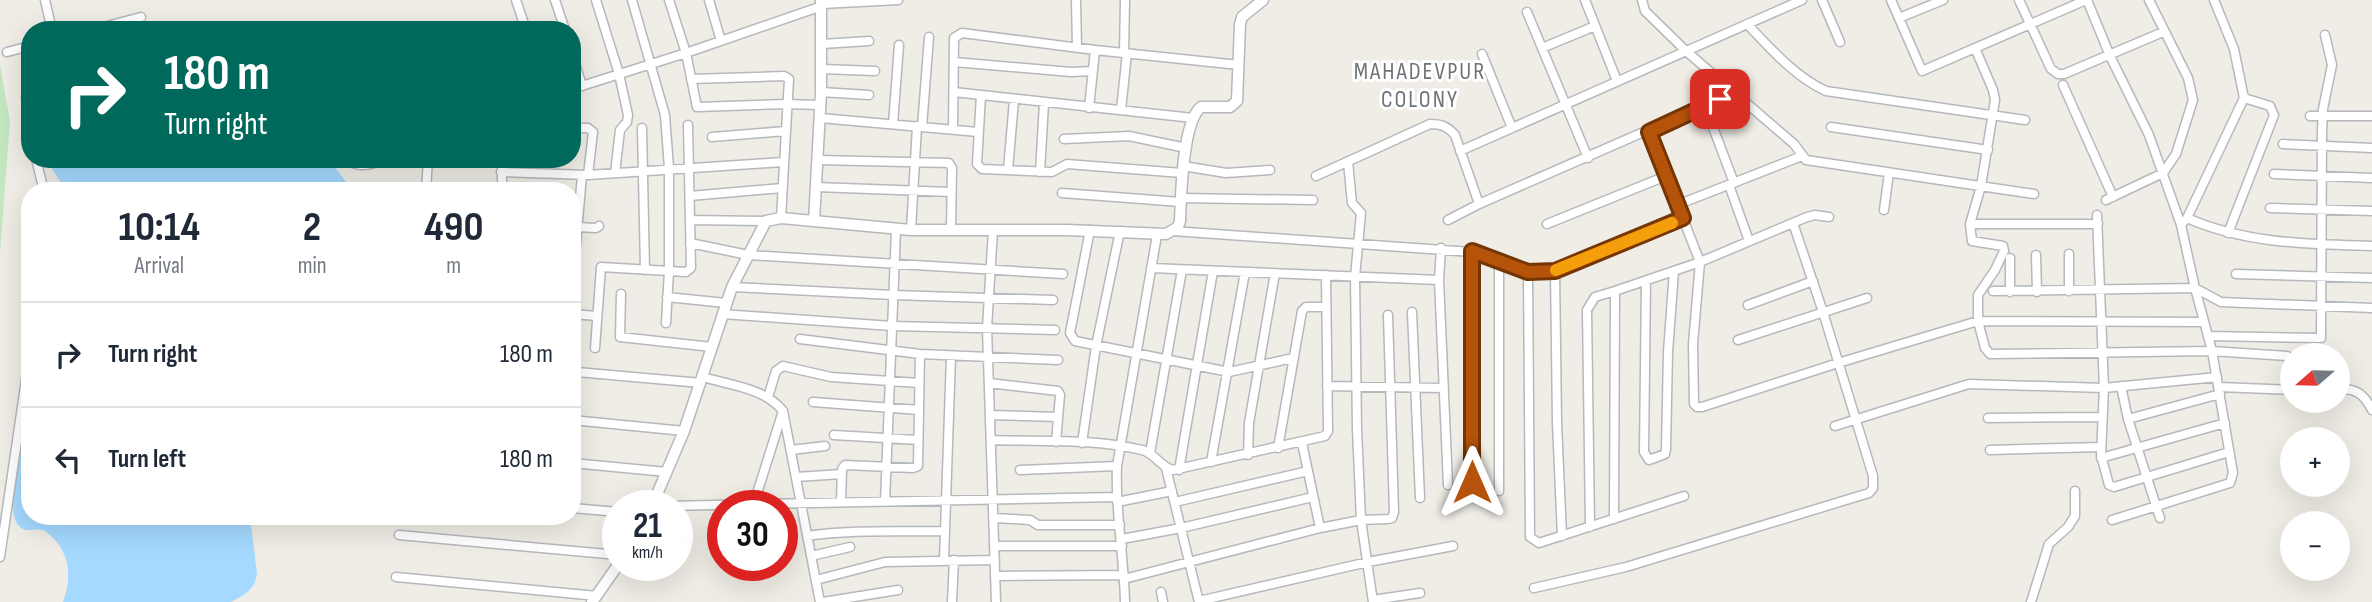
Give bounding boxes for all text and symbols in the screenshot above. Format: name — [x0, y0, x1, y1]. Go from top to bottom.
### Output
text: 180 m — [164, 45, 270, 104]
icon: right — [49, 49, 140, 140]
district label: MAHADEVPUR COLONY — [1354, 57, 1486, 114]
pin — [1690, 69, 1750, 129]
icon: arrive — [1701, 80, 1739, 118]
text: Turn right — [164, 105, 268, 144]
text: 10:14 — [118, 202, 200, 253]
text: 2 — [303, 202, 321, 253]
text: 490 — [424, 202, 483, 253]
text: Arrival — [135, 252, 184, 280]
text: min — [298, 252, 327, 280]
text: m — [446, 252, 461, 280]
icon: right — [49, 336, 87, 374]
text: Turn right — [108, 339, 197, 370]
text: 180 m — [500, 339, 553, 370]
north arrow — [2280, 343, 2350, 413]
map controls — [2280, 343, 2350, 581]
button: + — [2280, 427, 2350, 497]
icon: left — [49, 441, 87, 479]
text: Turn left — [108, 444, 186, 475]
text: 180 m — [500, 444, 553, 475]
position arrow — [1435, 445, 1509, 519]
speed limit sign: 30 — [707, 490, 798, 581]
text: 21 — [633, 505, 662, 548]
button: − — [2280, 511, 2350, 581]
text: km/h — [632, 542, 663, 563]

